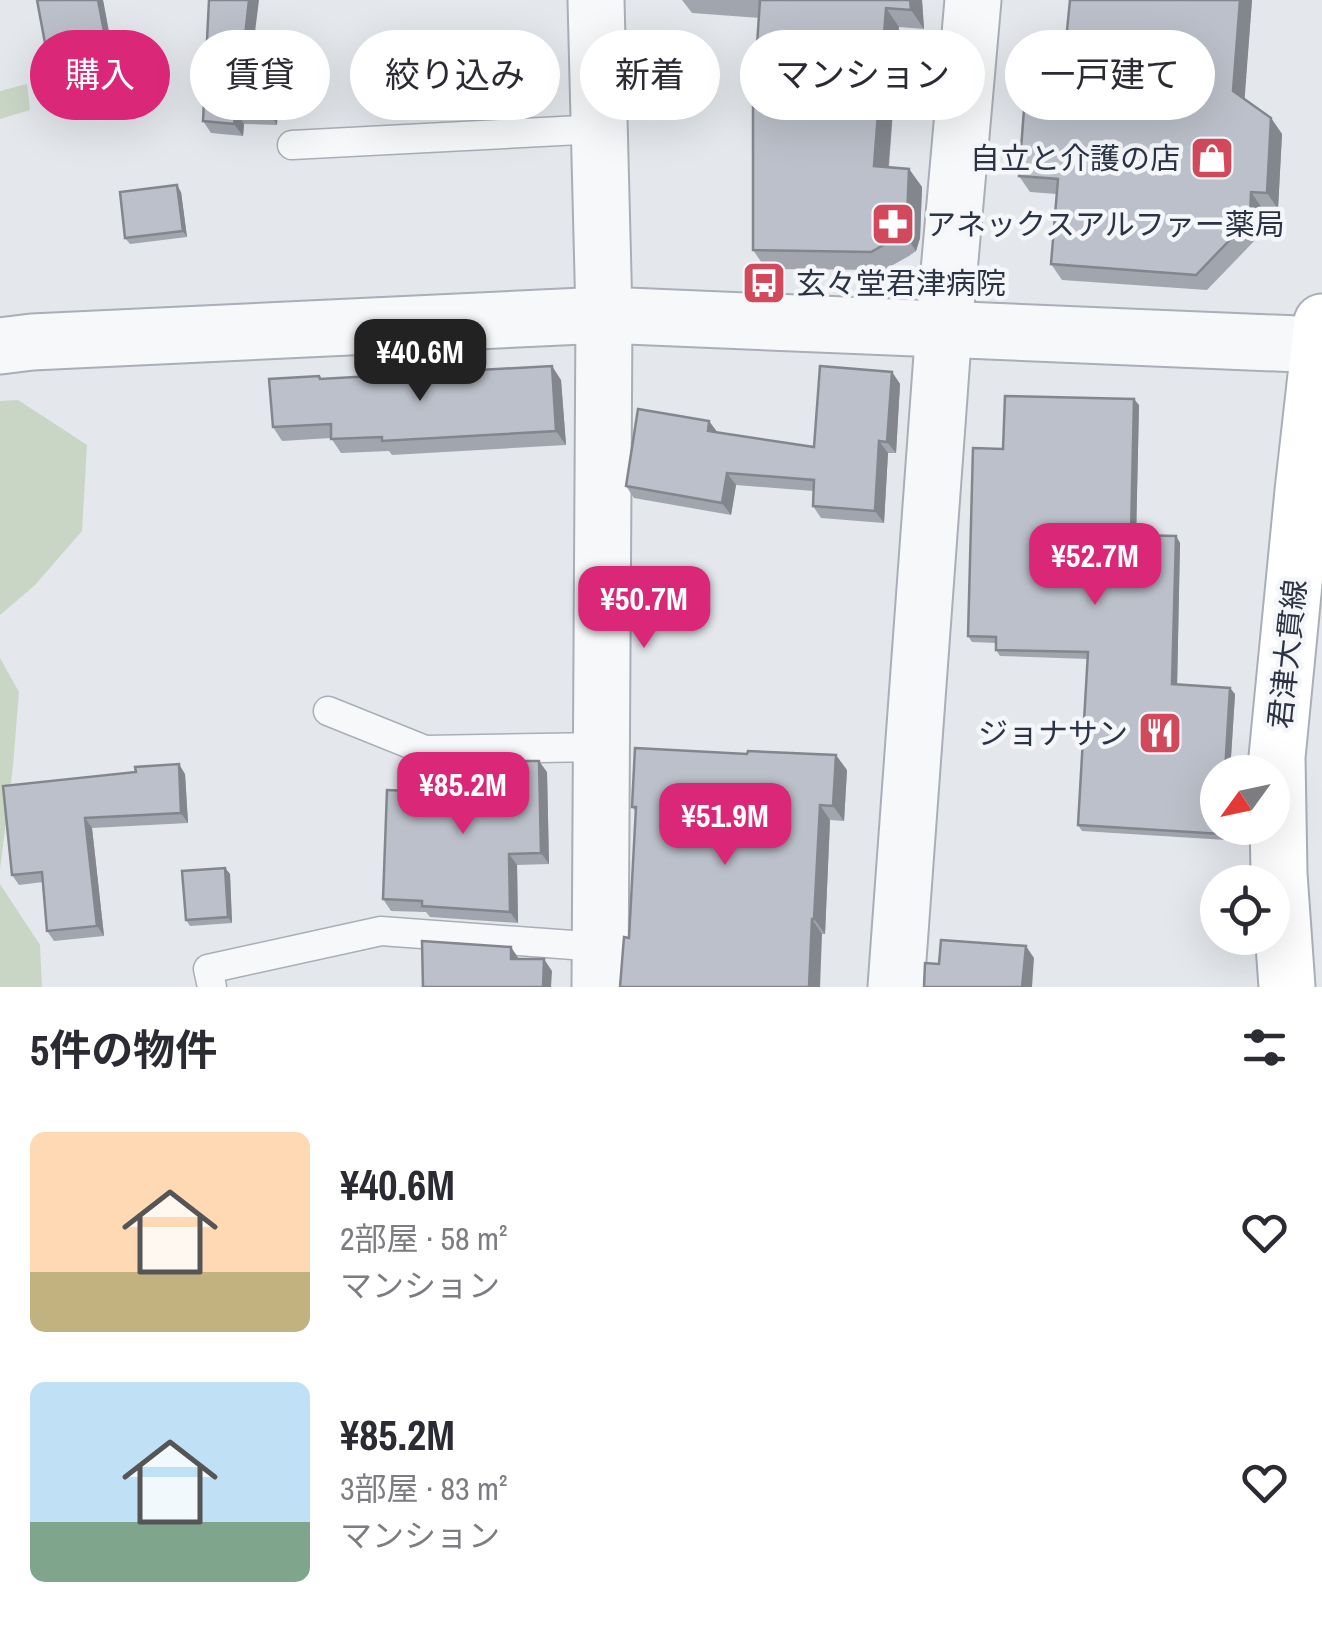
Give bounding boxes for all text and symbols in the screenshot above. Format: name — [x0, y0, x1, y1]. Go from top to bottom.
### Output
chip: 購入 — [30, 30, 170, 120]
chip: 賃貸 — [190, 30, 330, 120]
chip: 絞り込み — [350, 30, 560, 120]
chip: 新着 — [580, 30, 720, 120]
chip: マンション — [740, 30, 985, 120]
chip: 一戸建て — [1005, 30, 1215, 120]
shop icon: 自立と介護の店 — [1189, 135, 1235, 181]
place label: 自立と介護の店 — [970, 138, 1180, 178]
pharmacy icon: アネックスアルファー薬局 — [870, 201, 916, 247]
place label: アネックスアルファー薬局 — [926, 204, 1285, 244]
bus stop icon: 玄々堂君津病院 — [741, 260, 787, 306]
place label: 玄々堂君津病院 — [796, 263, 1006, 303]
pin: ¥40.6M — [339, 319, 501, 404]
text: ¥40.6M — [376, 330, 464, 373]
pin: ¥52.7M — [1014, 523, 1176, 608]
text: ¥52.7M — [1051, 534, 1139, 577]
pin: ¥50.7M — [563, 566, 725, 651]
text: ¥50.7M — [600, 577, 688, 620]
street label: 君津大貫線 — [1259, 577, 1315, 731]
restaurant icon: ジョナサン — [1137, 710, 1183, 756]
place label: ジョナサン — [978, 713, 1128, 753]
pin: ¥85.2M — [382, 752, 544, 837]
north arrow — [1200, 755, 1290, 845]
map controls — [1200, 755, 1290, 955]
text: ¥85.2M — [419, 763, 507, 806]
pin: ¥51.9M — [644, 783, 806, 868]
text: ¥51.9M — [681, 794, 769, 837]
button: locate — [1200, 865, 1290, 955]
icon: filters — [1237, 1020, 1292, 1075]
text: 5件の物件 — [30, 1022, 217, 1078]
text: ¥40.6M — [340, 1157, 455, 1213]
icon: home — [110, 1172, 230, 1292]
icon: heart — [1237, 1205, 1292, 1260]
text: 2部屋 · 58 m² — [340, 1217, 508, 1260]
text: マンション — [340, 1264, 500, 1307]
text: ¥85.2M — [340, 1407, 455, 1463]
icon: home — [110, 1422, 230, 1542]
icon: heart — [1237, 1455, 1292, 1510]
text: 3部屋 · 83 m² — [340, 1467, 508, 1510]
text: マンション — [340, 1514, 500, 1557]

